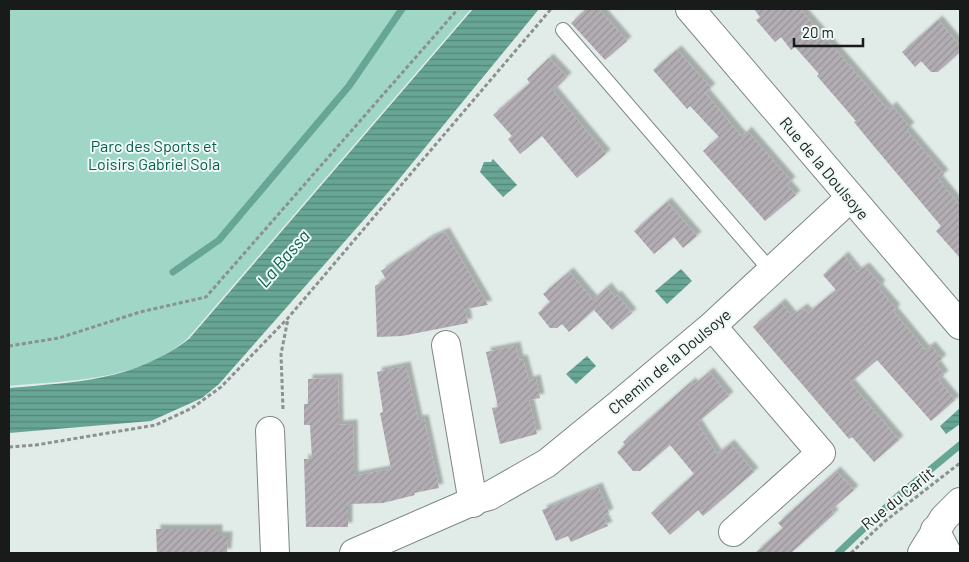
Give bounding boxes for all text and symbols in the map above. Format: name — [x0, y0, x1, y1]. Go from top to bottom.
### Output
scale bar — [794, 15, 863, 47]
text: 20 m — [802, 23, 834, 41]
street label: Rue de la Doulsoye — [777, 113, 873, 223]
park label: Parc des Sports et Loisirs Gabriel Sola — [88, 136, 220, 173]
water label: La Bassa — [252, 225, 314, 291]
street label: Chemin de la Doulsoye — [604, 304, 734, 418]
street label: Rue du Carlit — [857, 463, 937, 533]

